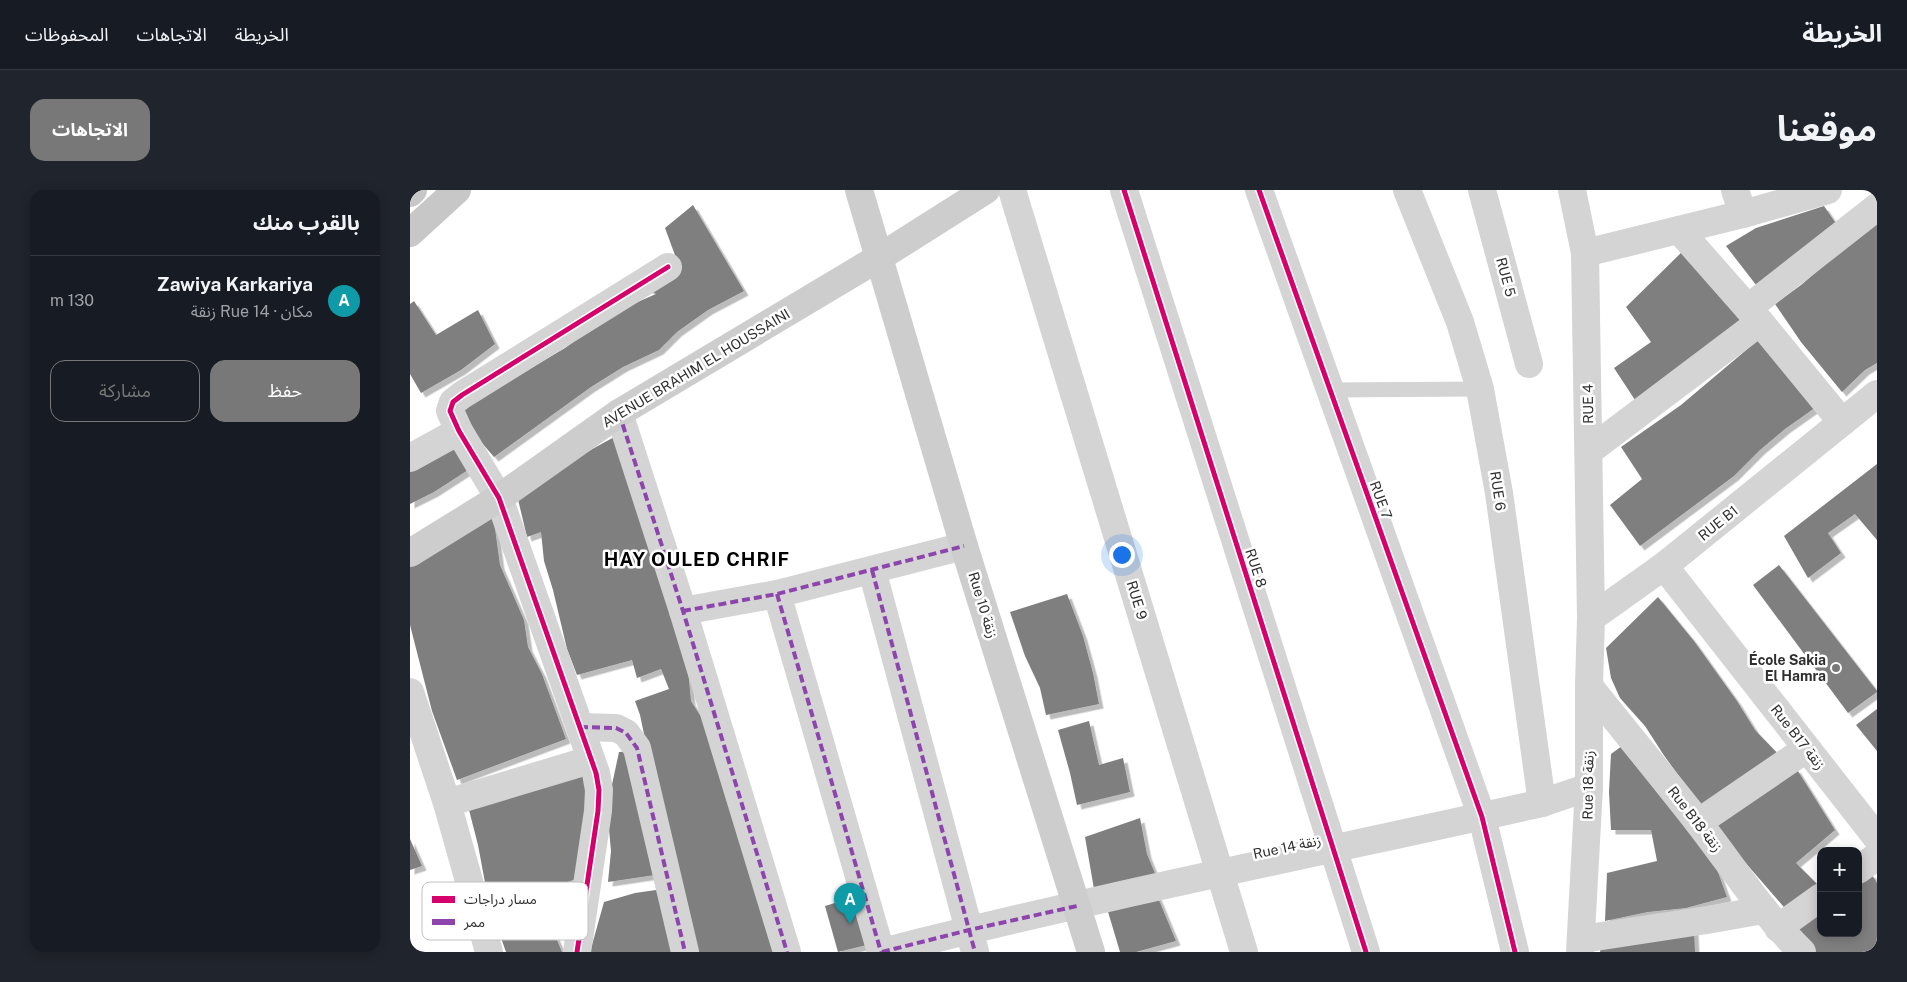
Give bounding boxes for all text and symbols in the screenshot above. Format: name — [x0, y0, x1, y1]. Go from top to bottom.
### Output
text: الخريطة — [1802, 19, 1882, 47]
text: المحفوظات — [25, 24, 109, 45]
text: الاتجاهات — [137, 24, 207, 45]
text: الخريطة — [235, 24, 289, 45]
button: الاتجاهات — [30, 99, 150, 161]
text: موقعنا — [1777, 108, 1877, 149]
text: بالقرب منك — [253, 210, 360, 235]
street label: RUE 5 — [1493, 256, 1519, 298]
text: Zawiya Karkariya — [157, 273, 313, 295]
text: 130 m — [50, 291, 94, 310]
text: A — [338, 291, 350, 310]
text: مكان · Rue 14 زنقة — [191, 302, 313, 321]
street label: AVENUE BRAHIM EL HOUSSAINI — [599, 305, 793, 431]
button: مشاركة — [50, 360, 200, 422]
button: حفظ — [210, 360, 360, 422]
street label: RUE 4 — [1580, 384, 1596, 424]
street label: RUE 6 — [1487, 470, 1509, 512]
street label: RUE 7 — [1367, 479, 1395, 521]
street label: RUE B1 — [1695, 502, 1741, 544]
your location — [1109, 542, 1135, 568]
street label: RUE 8 — [1242, 546, 1270, 590]
district label: HAY OULED CHRIF — [604, 548, 790, 570]
street label: Rue 10 زنقة — [964, 570, 1001, 640]
street label: RUE 9 — [1124, 579, 1151, 622]
place label: École Sakia El Hamra — [1749, 651, 1826, 684]
marker: École Sakia El Hamra — [1830, 662, 1842, 674]
street label: Rue B17 زنقة — [1767, 701, 1828, 773]
street label: Rue 18 زنقة — [1579, 750, 1598, 820]
street label: Rue B18 زنقة — [1664, 783, 1725, 855]
street label: Rue 14 زنقة — [1252, 832, 1323, 863]
map controls — [1817, 847, 1862, 937]
button: + — [1817, 847, 1862, 892]
legend — [422, 882, 588, 940]
pin: A — [834, 883, 866, 924]
text: مسار دراجات — [464, 891, 537, 908]
button: − — [1817, 892, 1862, 937]
text: ممر — [463, 914, 485, 931]

